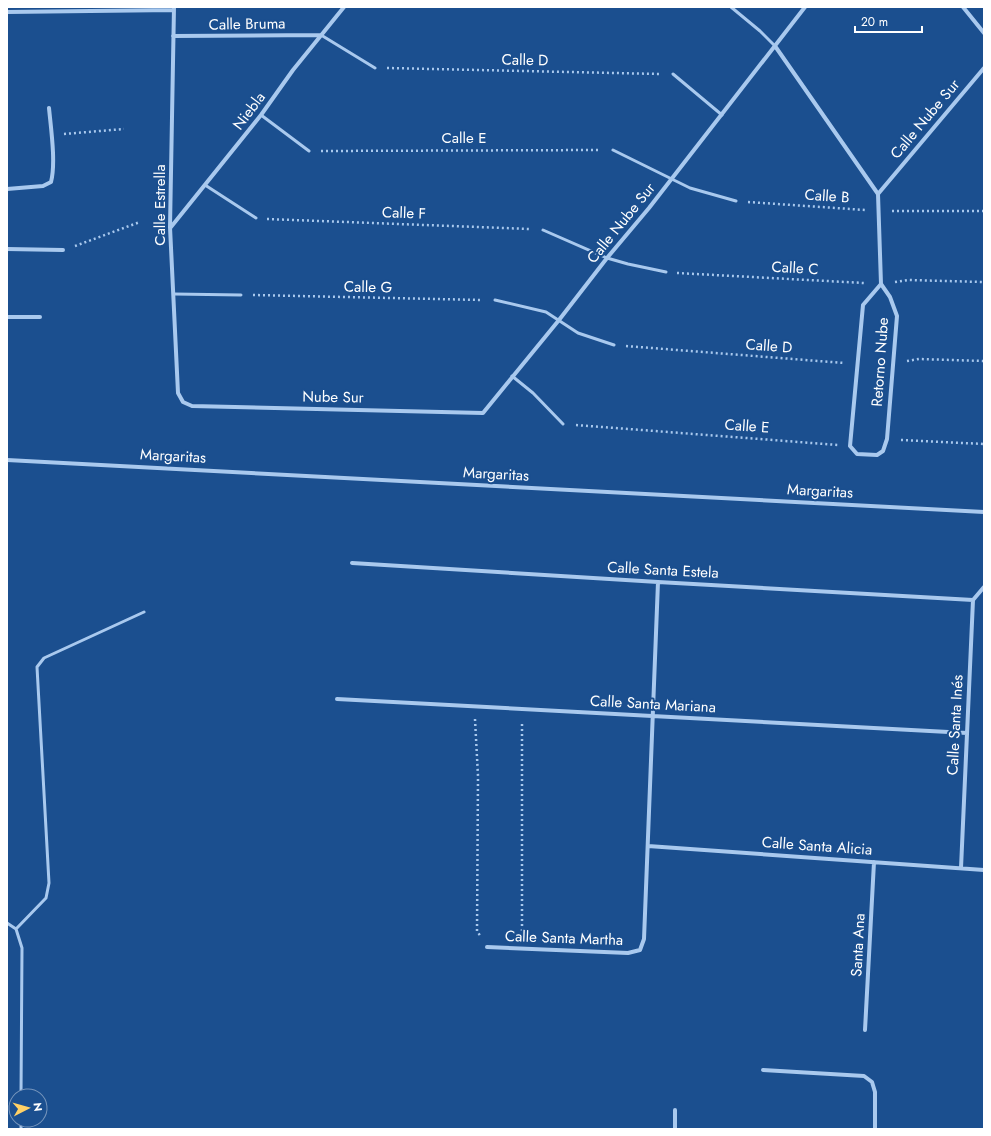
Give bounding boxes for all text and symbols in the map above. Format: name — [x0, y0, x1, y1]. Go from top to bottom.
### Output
scale bar — [855, 8, 922, 34]
street label: Calle Bruma — [208, 12, 286, 36]
text: 20 m — [861, 13, 888, 31]
street label: Calle D — [501, 49, 549, 71]
street label: Calle Nube Sur — [885, 74, 966, 164]
street label: Niebla — [227, 87, 271, 135]
street label: Calle E — [442, 127, 486, 149]
street label: Calle Estrella — [149, 164, 171, 246]
street label: Calle Nube Sur — [582, 177, 661, 268]
street label: Calle B — [804, 183, 850, 209]
street label: Calle F — [382, 201, 426, 225]
street label: Calle C — [771, 256, 819, 280]
street label: Calle G — [344, 276, 392, 298]
street label: Retorno Nube — [866, 316, 894, 407]
street label: Calle D — [745, 333, 793, 359]
street label: Nube Sur — [302, 385, 365, 409]
street label: Calle E — [724, 413, 770, 439]
street label: Margaritas — [139, 443, 207, 469]
street label: Margaritas — [462, 461, 530, 487]
street label: Margaritas — [786, 478, 854, 504]
street label: Calle Santa Estela — [607, 556, 719, 584]
street label: Calle Santa Inés — [941, 674, 969, 776]
street label: Calle Santa Mariana — [590, 690, 716, 718]
street label: Calle Santa Alicia — [761, 831, 873, 861]
street label: Santa Ana — [845, 913, 871, 977]
street label: Calle Santa Martha — [504, 925, 624, 951]
north arrow — [8, 1088, 48, 1128]
text: N — [30, 1102, 46, 1112]

